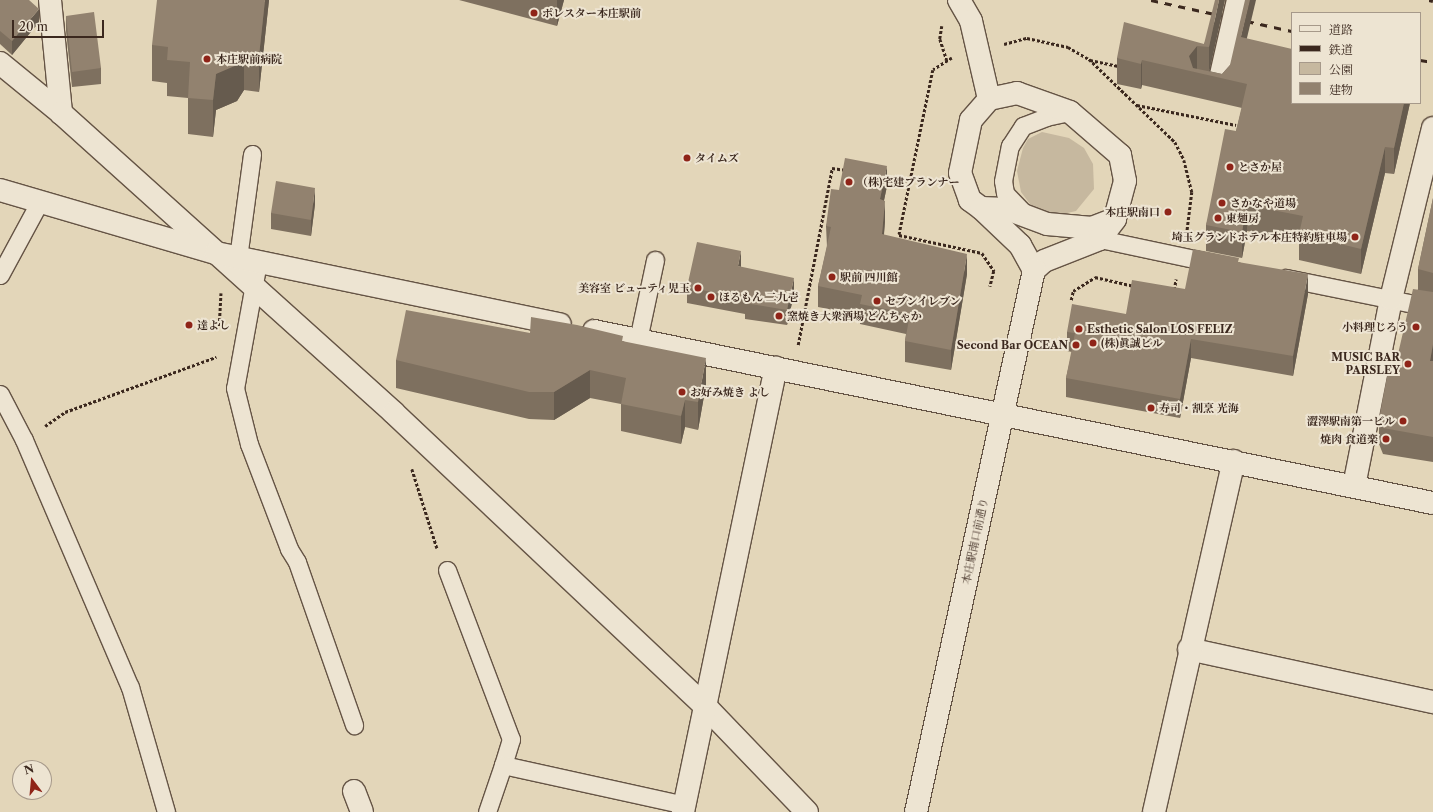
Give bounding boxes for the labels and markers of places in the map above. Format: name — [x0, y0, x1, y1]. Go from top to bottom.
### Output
place label: ポレスター本庄駅前 — [542, 6, 641, 20]
marker: ポレスター本庄駅前 — [529, 8, 539, 18]
place label: 本庄駅前病院 — [216, 52, 282, 66]
marker: 本庄駅前病院 — [201, 53, 213, 65]
place label: タイムズ — [695, 151, 739, 165]
marker: タイムズ — [682, 153, 692, 163]
place label: とさか屋 — [1238, 160, 1282, 174]
marker: とさか屋 — [1225, 162, 1235, 172]
place label: （株)宅建プランナー — [857, 175, 959, 189]
marker: （株)宅建プランナー — [844, 177, 854, 187]
place label: さかなや道場 — [1230, 196, 1296, 210]
marker: さかなや道場 — [1217, 198, 1227, 208]
place label: 本庄駅南口 — [1105, 205, 1160, 219]
marker: 本庄駅南口 — [1163, 207, 1173, 217]
place label: 東麺房 — [1226, 211, 1259, 225]
marker: 東麺房 — [1213, 213, 1223, 223]
place label: 埼玉グランドホテル本庄特約駐車場 — [1171, 230, 1347, 244]
marker: 埼玉グランドホテル本庄特約駐車場 — [1350, 232, 1360, 242]
place label: 駅前 四川館 — [840, 270, 898, 284]
marker: 駅前 四川館 — [827, 272, 837, 282]
place label: 美容室 ビューティ児玉 — [577, 281, 690, 295]
marker: 美容室 ビューティ児玉 — [693, 283, 703, 293]
place label: ほるもん 二九壱 — [719, 290, 799, 304]
marker: ほるもん 二九壱 — [706, 292, 716, 302]
place label: セブンイレブン — [885, 294, 962, 308]
marker: セブンイレブン — [872, 296, 882, 306]
place label: 窯焼き大衆酒場 どんちゃか — [787, 309, 922, 323]
marker: 窯焼き大衆酒場 どんちゃか — [774, 311, 784, 321]
place label: 達よし — [197, 318, 230, 332]
marker: 達よし — [184, 320, 194, 330]
place label: 小料理じろう — [1342, 320, 1408, 334]
place label: Esthetic Salon LOS FELIZ — [1087, 322, 1233, 336]
marker: 小料理じろう — [1411, 322, 1421, 332]
marker: Esthetic Salon LOS FELIZ — [1074, 324, 1084, 334]
place label: (株)眞誠ビル — [1101, 336, 1163, 350]
place label: Second Bar OCEAN — [957, 338, 1068, 352]
marker: (株)眞誠ビル — [1088, 338, 1098, 348]
marker: Second Bar OCEAN — [1071, 340, 1081, 350]
place label: MUSIC BAR PARSLEY — [1331, 351, 1400, 377]
marker: MUSIC BAR PARSLEY — [1403, 359, 1413, 369]
place label: お好み焼き よし — [690, 385, 770, 399]
marker: お好み焼き よし — [677, 387, 687, 397]
place label: 寿司・割烹 光海 — [1159, 401, 1239, 415]
marker: 寿司・割烹 光海 — [1146, 403, 1156, 413]
place label: 澀澤駅南第一ビル — [1307, 414, 1395, 428]
marker: 澀澤駅南第一ビル — [1398, 416, 1408, 426]
place label: 焼肉 食道楽 — [1320, 432, 1378, 446]
marker: 焼肉 食道楽 — [1381, 434, 1391, 444]

